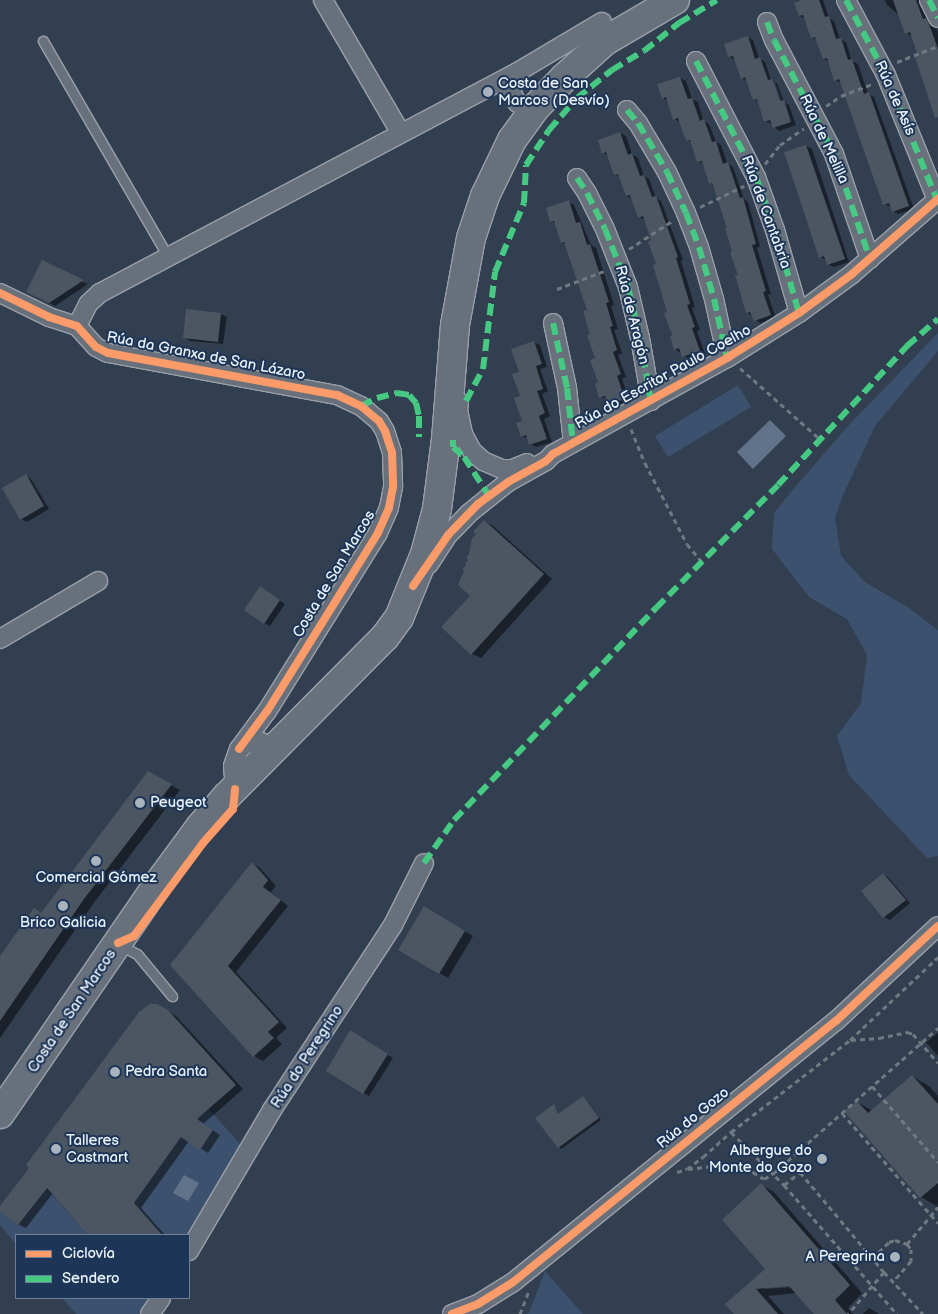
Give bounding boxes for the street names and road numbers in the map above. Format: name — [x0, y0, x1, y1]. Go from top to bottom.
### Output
street label: Rúa de Asís — [871, 58, 919, 138]
street label: Rúa de Melilla — [795, 91, 853, 187]
street label: Rúa de Cantabria — [737, 153, 795, 271]
street label: Rúa de Aragón — [611, 264, 653, 366]
street label: Rúa do Escritor Paulo Coelho — [572, 321, 754, 433]
street label: Rúa da Granxa de San Lázaro — [105, 328, 307, 384]
street label: Costa de San Marcos — [289, 507, 379, 641]
street label: Costa de San Marcos — [24, 946, 120, 1076]
street label: Rúa do Peregrino — [267, 1002, 347, 1112]
street label: Rúa do Gozo — [653, 1083, 733, 1153]

